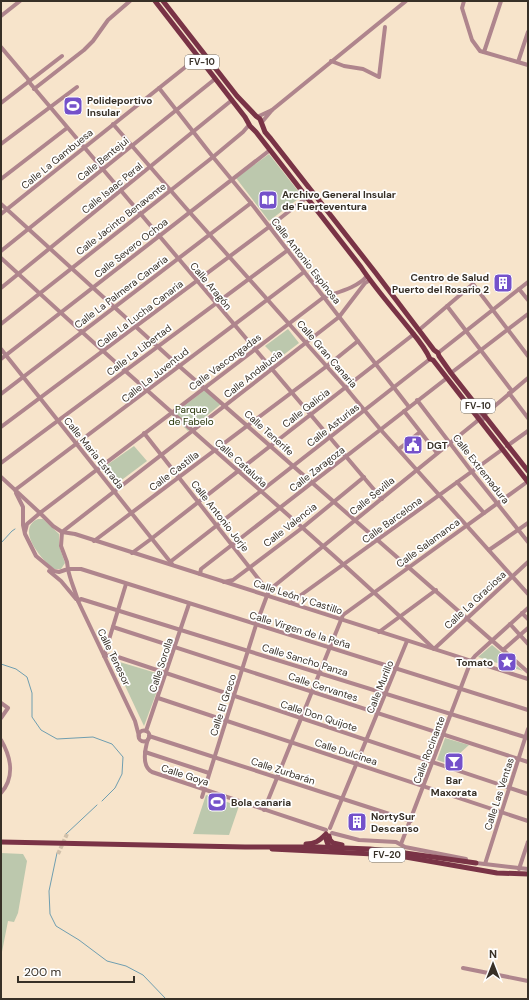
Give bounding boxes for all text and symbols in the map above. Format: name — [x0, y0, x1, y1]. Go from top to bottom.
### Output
road number: FV-10 — [185, 55, 219, 69]
place label: Polideportivo Insular — [87, 94, 152, 119]
sports icon: Polideportivo Insular — [62, 95, 84, 117]
street label: Calle La Gambuesa — [18, 126, 96, 192]
street label: Calle Bentejui — [74, 134, 132, 184]
street label: Calle Isaac Peral — [79, 159, 145, 217]
street label: Calle Jacinto Benavente — [73, 180, 169, 258]
place label: Archivo General Insular de Fuerteventura — [282, 188, 396, 213]
library icon: Archivo General Insular de Fuerteventura — [257, 189, 279, 211]
street label: Calle Severo Ochoa — [92, 215, 170, 281]
street label: Calle Antonio Espinosa — [268, 215, 344, 307]
street label: Calle La Palmera Canaria — [72, 253, 170, 331]
street label: Calle Aragón — [187, 260, 235, 313]
place label: Centro de Salud Puerto del Rosario 2 — [392, 271, 489, 296]
building icon: Centro de Salud Puerto del Rosario 2 — [492, 272, 514, 294]
street label: Calle La Lucha Canaria — [94, 277, 186, 351]
street label: Calle Gran Canaria — [294, 317, 360, 391]
street label: Calle La Libertad — [104, 321, 174, 379]
street label: Calle Vascongadas — [186, 331, 264, 393]
street label: Calle La Juventud — [119, 345, 191, 405]
street label: Calle Andalucía — [221, 347, 285, 401]
street label: Calle Galicia — [280, 385, 332, 431]
road number: FV-10 — [461, 399, 495, 413]
street label: Calle Asturias — [304, 400, 362, 450]
park label: Parque de Fabelo — [168, 403, 214, 428]
street label: Calle Tenerife — [242, 407, 297, 459]
street label: Calle Maria Estrada — [61, 414, 127, 492]
street label: Calle Extremadura — [450, 432, 512, 506]
public building icon: DGT — [402, 434, 424, 456]
street label: Calle Cataluña — [212, 436, 270, 490]
place label: DGT — [427, 439, 448, 452]
street label: Calle Zaragoza — [287, 443, 347, 495]
street label: Calle Castilla — [147, 448, 201, 494]
street label: Calle Sevilla — [347, 474, 397, 518]
street label: Calle Antonio Jorje — [188, 478, 252, 555]
street label: Calle Barcelona — [359, 494, 425, 546]
street label: Calle Valencia — [261, 500, 319, 550]
street label: Calle Salamanca — [394, 516, 462, 570]
street label: Calle La Graciosa — [441, 568, 509, 632]
street label: Calle León y Castillo — [252, 576, 344, 618]
street label: Calle Virgen de la Peña — [248, 608, 352, 652]
street label: Calle Tenesor — [95, 626, 134, 688]
street label: Calle Sorolla — [146, 636, 176, 694]
street label: Calle Sancho Panza — [260, 641, 350, 679]
place icon: Tomato — [496, 651, 518, 673]
place label: Tomato — [456, 656, 493, 669]
street label: Calle Murillo — [363, 659, 397, 715]
street label: Calle Cervantes — [286, 670, 360, 704]
street label: Calle El Greco — [207, 672, 239, 738]
street label: Calle Don Quijote — [279, 697, 359, 735]
street label: Calle Rocinante — [410, 714, 448, 786]
street label: Calle Dulcinea — [313, 736, 379, 768]
bar icon: Bar Maxorata — [443, 751, 465, 773]
street label: Calle Zurbarán — [249, 754, 317, 788]
street label: Calle Las Ventas — [481, 756, 517, 832]
street label: Calle Goya — [160, 761, 210, 789]
place label: Bar Maxorata — [431, 774, 477, 799]
sports icon: Bola canaria — [206, 791, 228, 813]
place label: Bola canaria — [231, 796, 291, 809]
place label: NortySur Descanso — [371, 810, 419, 835]
building icon: NortySur Descanso — [346, 811, 368, 833]
road number: FV-20 — [369, 848, 405, 862]
north arrow — [473, 944, 513, 984]
text: N — [489, 947, 497, 961]
scale bar — [18, 958, 134, 984]
text: 200 m — [24, 964, 61, 980]

